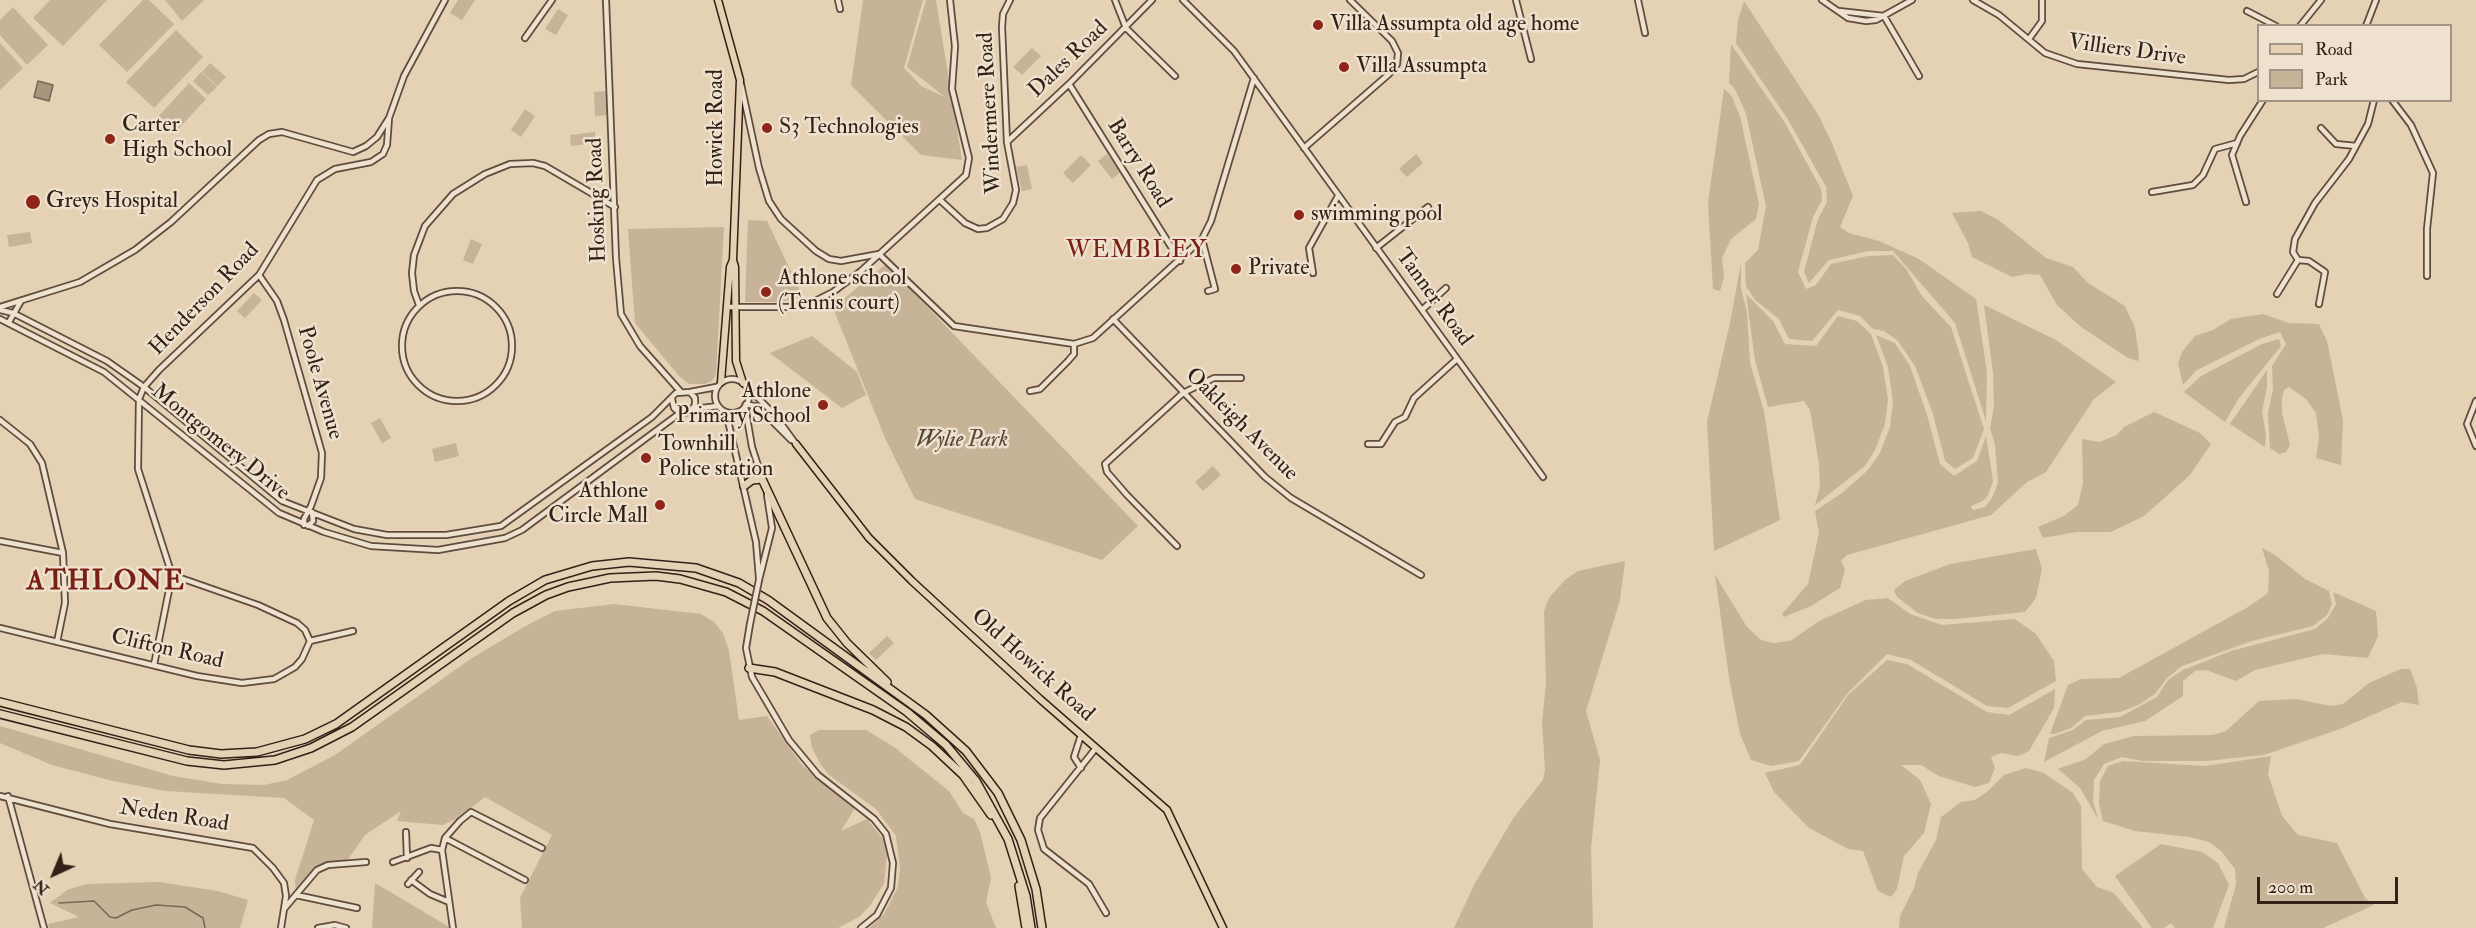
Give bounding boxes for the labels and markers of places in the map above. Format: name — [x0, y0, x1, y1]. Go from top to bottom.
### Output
place label: Villa Assumpta old age home — [1330, 12, 1579, 38]
marker: Villa Assumpta old age home — [1311, 18, 1325, 32]
place label: Villa Assumpta — [1356, 54, 1487, 80]
marker: Villa Assumpta — [1337, 60, 1351, 74]
place label: Carter High School — [122, 113, 232, 164]
place label: S3 Technologies — [779, 115, 919, 141]
marker: S3 Technologies — [760, 121, 774, 135]
marker: Carter High School — [103, 132, 117, 146]
place label: Greys Hospital — [46, 189, 178, 215]
marker: Greys Hospital — [24, 193, 42, 211]
place label: swimming pool — [1311, 202, 1443, 228]
marker: swimming pool — [1292, 208, 1306, 222]
place label: Private — [1248, 256, 1309, 282]
marker: Private — [1229, 262, 1243, 276]
place label: Athlone school (Tennis court) — [778, 266, 907, 318]
marker: Athlone school (Tennis court) — [759, 285, 773, 299]
place label: Athlone Primary School — [676, 379, 811, 430]
marker: Athlone Primary School — [816, 398, 830, 412]
place label: Townhill Police station — [658, 432, 773, 484]
marker: Townhill Police station — [639, 451, 653, 465]
place label: Athlone Circle Mall — [548, 479, 648, 530]
marker: Athlone Circle Mall — [653, 498, 667, 512]

